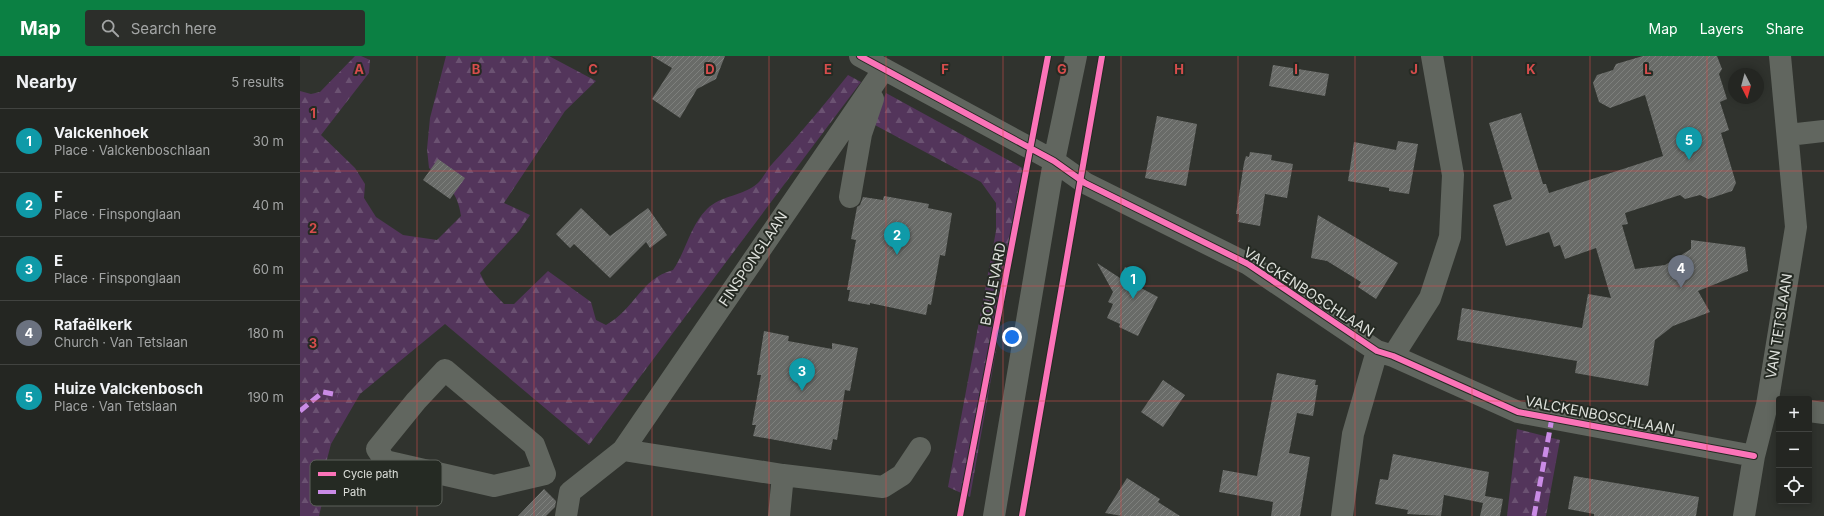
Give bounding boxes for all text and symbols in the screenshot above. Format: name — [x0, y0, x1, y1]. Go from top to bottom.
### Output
search box — [85, 10, 365, 46]
text: Map — [20, 17, 61, 40]
icon: search — [99, 17, 121, 39]
text: Search here — [131, 19, 216, 38]
text: Map — [1649, 20, 1678, 37]
text: Layers — [1700, 20, 1744, 37]
text: Share — [1766, 20, 1804, 37]
text: A — [354, 61, 364, 77]
text: B — [472, 61, 481, 77]
text: C — [588, 61, 598, 77]
text: D — [705, 61, 715, 77]
text: E — [824, 61, 832, 77]
text: F — [941, 61, 949, 77]
text: G — [1057, 61, 1067, 77]
text: H — [1174, 61, 1184, 77]
text: I — [1294, 61, 1298, 77]
text: J — [1410, 61, 1418, 77]
text: K — [1526, 61, 1536, 77]
text: L — [1644, 61, 1652, 77]
north arrow — [1728, 68, 1764, 104]
text: Nearby — [16, 72, 77, 92]
text: 5 results — [231, 74, 284, 90]
text: 1 — [310, 105, 316, 121]
text: Valckenhoek — [54, 123, 149, 142]
pin: 5 — [1676, 127, 1702, 160]
text: 1 — [26, 133, 32, 149]
text: 30 m — [253, 133, 284, 149]
text: Place · Valckenboschlaan — [54, 142, 210, 158]
text: F — [54, 187, 63, 206]
text: 2 — [25, 197, 33, 213]
text: 40 m — [252, 197, 284, 213]
text: Place · Finsponglaan — [54, 206, 181, 222]
street label: FINSPONGLAAN — [715, 208, 790, 309]
text: 2 — [309, 220, 317, 236]
pin: 2 — [884, 222, 910, 255]
street label: BOULEVARD — [976, 241, 1009, 327]
street label: VALCKENBOSCHLAAN — [1241, 243, 1378, 340]
text: E — [54, 251, 63, 270]
pin: 4 — [1668, 255, 1694, 288]
text: 3 — [25, 261, 33, 277]
text: 60 m — [253, 261, 284, 277]
pin: 1 — [1120, 266, 1146, 299]
text: Place · Finsponglaan — [54, 270, 181, 286]
street label: VAN TETSLAAN — [1762, 272, 1795, 380]
text: Rafaëlkerk — [54, 315, 132, 334]
text: 4 — [25, 325, 33, 341]
text: 180 m — [247, 325, 284, 341]
your location — [1002, 327, 1022, 347]
text: Church · Van Tetslaan — [54, 334, 188, 350]
text: 3 — [309, 335, 317, 351]
pin: 3 — [789, 358, 815, 391]
text: Huize Valckenbosch — [54, 379, 203, 398]
text: 5 — [25, 389, 33, 405]
text: 190 m — [247, 389, 284, 405]
street label: VALCKENBOSCHLAAN — [1524, 392, 1676, 437]
map controls — [1776, 396, 1812, 504]
button: + — [1776, 396, 1812, 432]
text: Place · Van Tetslaan — [54, 398, 177, 414]
button: − — [1776, 432, 1812, 468]
legend — [310, 460, 442, 506]
text: Cycle path — [343, 467, 399, 481]
button: locate — [1776, 468, 1812, 504]
text: Path — [343, 485, 366, 499]

